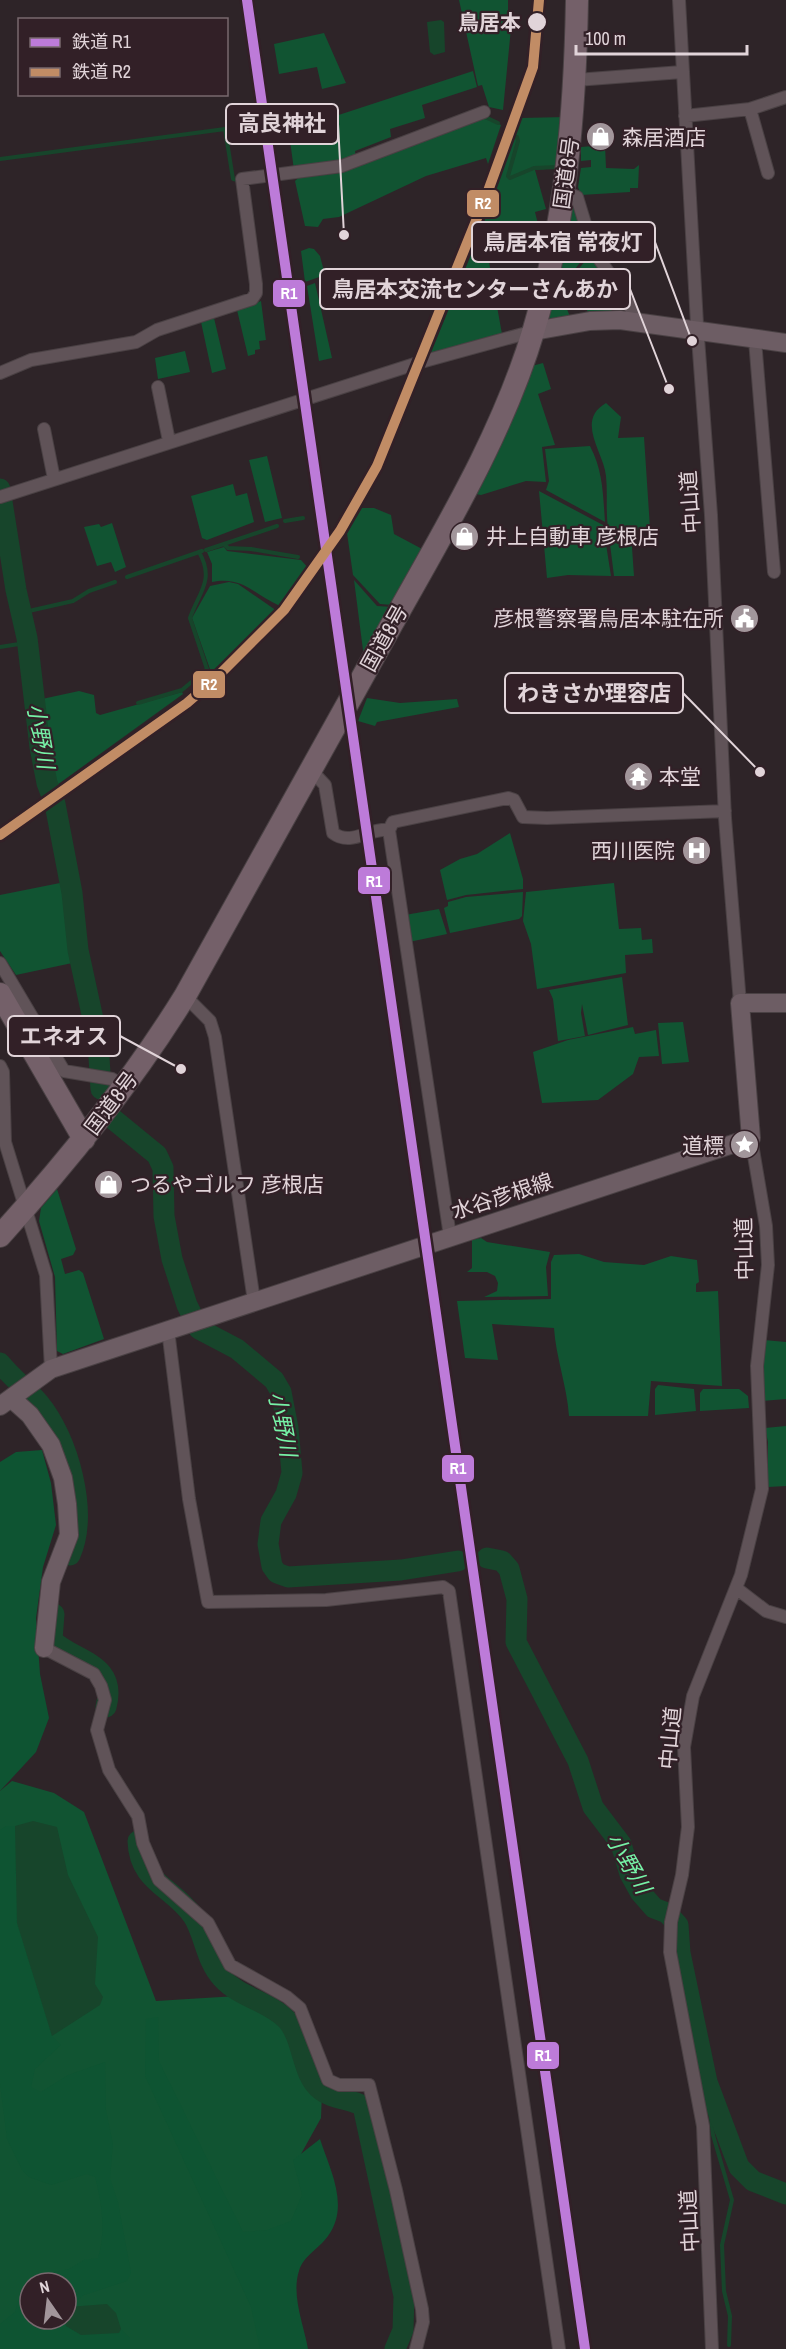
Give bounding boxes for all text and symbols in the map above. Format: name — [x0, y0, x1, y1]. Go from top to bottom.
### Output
place label: 鳥居本 — [458, 8, 521, 37]
marker: 鳥居本 — [526, 11, 548, 33]
legend — [18, 18, 228, 96]
scale bar — [576, 18, 747, 56]
text: 100 m — [585, 26, 626, 51]
text: 鉄道 R1 — [72, 29, 132, 54]
text: 鉄道 R2 — [72, 59, 131, 84]
callout: 高良神社 — [226, 104, 338, 144]
text: 高良神社 — [238, 108, 326, 138]
shop icon: 森居酒店 — [585, 121, 617, 153]
place label: 森居酒店 — [622, 123, 706, 152]
street label: 国道8号 — [547, 135, 585, 211]
line badge: R2 — [466, 189, 500, 218]
text: R2 — [475, 192, 491, 214]
callout: 鳥居本宿 常夜灯 — [472, 222, 655, 262]
text: 鳥居本宿 常夜灯 — [483, 227, 643, 257]
callout: 鳥居本交流センターさんあか — [320, 269, 630, 309]
text: 鳥居本交流センターさんあか — [332, 274, 618, 304]
line badge: R1 — [272, 279, 306, 308]
text: R1 — [281, 282, 298, 304]
street label: 中山道 — [673, 470, 707, 534]
shop icon: 井上自動車 彦根店 — [449, 520, 481, 552]
place label: 井上自動車 彦根店 — [486, 522, 659, 551]
street label: 国道8号 — [354, 599, 414, 677]
public building icon: 彦根警察署鳥居本駐在所 — [729, 602, 761, 634]
place label: 彦根警察署鳥居本駐在所 — [493, 604, 724, 633]
line badge: R2 — [192, 670, 226, 699]
text: R2 — [201, 673, 217, 695]
callout: わきさか理容店 — [505, 673, 683, 713]
text: わきさか理容店 — [517, 678, 671, 708]
water label: 小野川 — [20, 701, 62, 773]
temple icon: 本堂 — [622, 760, 654, 792]
place label: 本堂 — [659, 762, 701, 791]
hospital icon: 西川医院 — [680, 834, 712, 866]
place label: 西川医院 — [591, 836, 675, 865]
line badge: R1 — [357, 866, 391, 895]
text: R1 — [366, 870, 383, 892]
callout: エネオス — [8, 1016, 120, 1056]
text: エネオス — [20, 1021, 108, 1051]
street label: 国道8号 — [78, 1065, 144, 1141]
place icon: 道標 — [729, 1129, 761, 1161]
place label: 道標 — [682, 1131, 724, 1160]
street label: 水谷彦根線 — [448, 1166, 556, 1226]
shop icon: つるやゴルフ 彦根店 — [93, 1168, 125, 1200]
place label: つるやゴルフ 彦根店 — [130, 1170, 324, 1199]
street label: 中山道 — [729, 1217, 759, 1281]
water label: 小野川 — [262, 1389, 304, 1461]
line badge: R1 — [441, 1454, 475, 1483]
text: R1 — [450, 1457, 467, 1479]
street label: 中山道 — [653, 1705, 687, 1771]
water label: 小野川 — [600, 1827, 659, 1901]
line badge: R1 — [526, 2041, 560, 2070]
text: R1 — [535, 2044, 552, 2066]
street label: 中山道 — [673, 2189, 705, 2253]
north arrow — [18, 2271, 78, 2331]
text: N — [37, 2275, 52, 2298]

